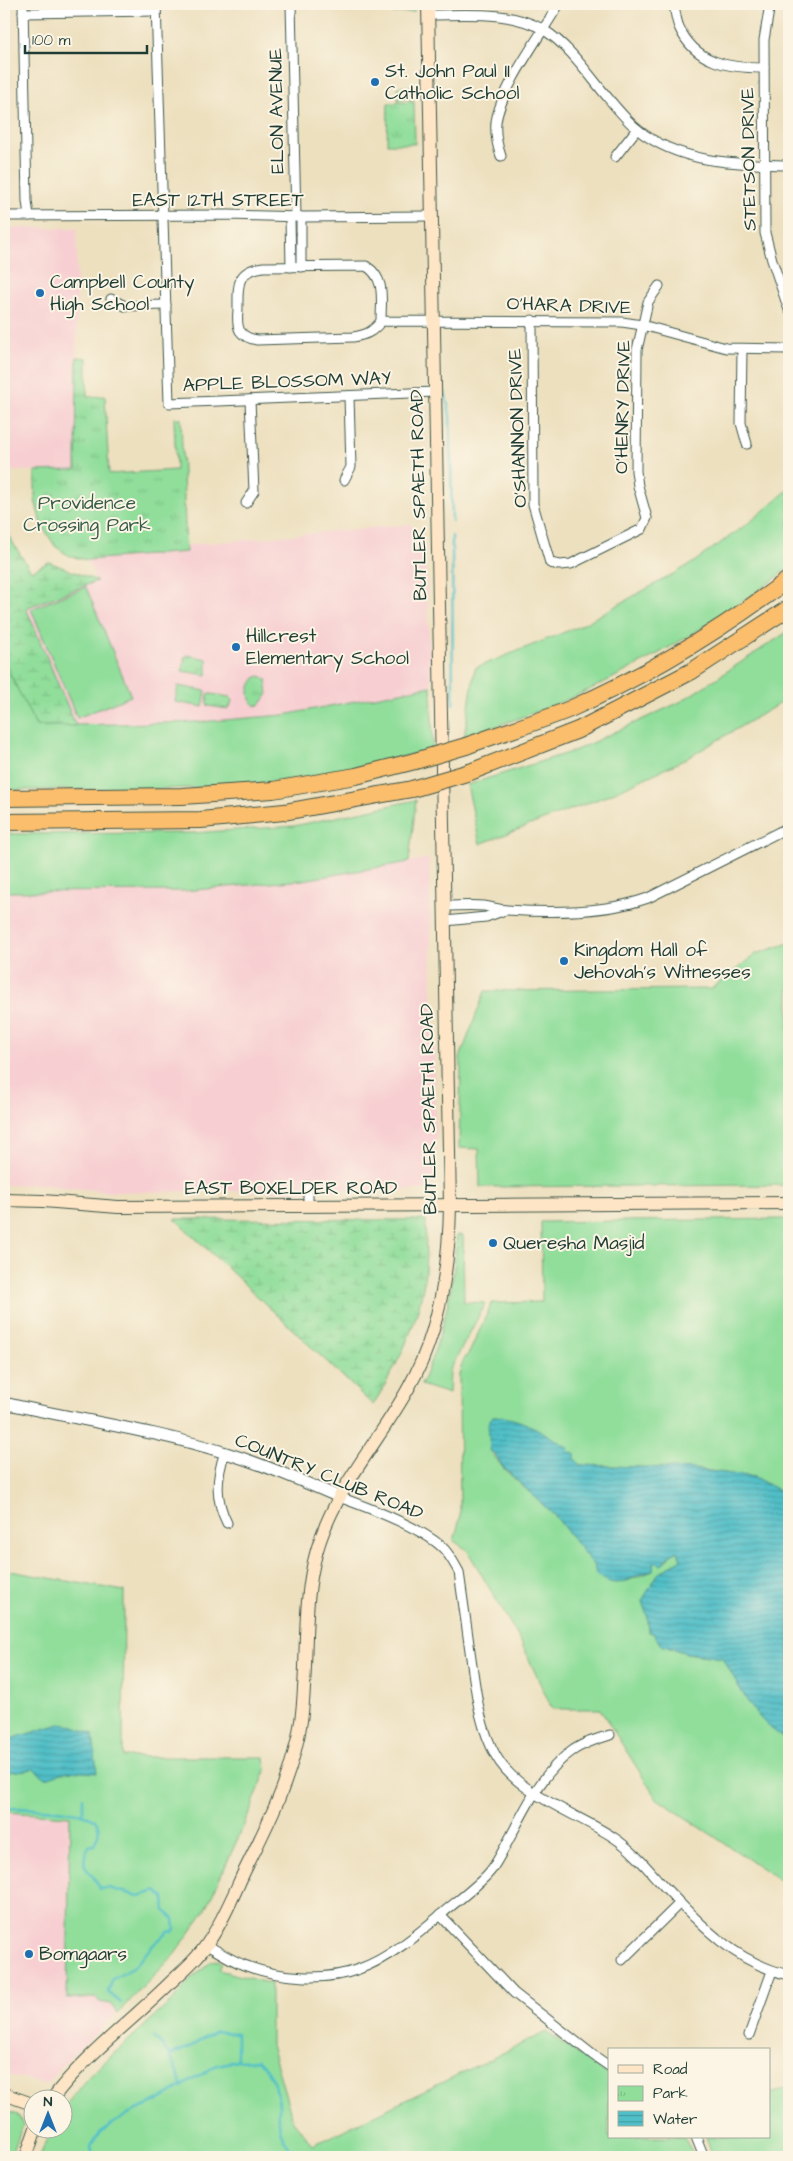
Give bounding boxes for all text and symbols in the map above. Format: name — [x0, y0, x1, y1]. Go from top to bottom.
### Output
scale bar — [25, 22, 148, 54]
text: 100 m — [32, 30, 71, 51]
street label: ELON AVENUE — [262, 48, 292, 174]
place label: St. John Paul II Catholic School — [385, 58, 519, 107]
marker: St. John Paul II Catholic School — [369, 76, 381, 88]
street label: STETSON DRIVE — [734, 87, 764, 231]
street label: EAST 12TH STREET — [132, 187, 304, 214]
place label: Campbell County High School — [50, 269, 195, 319]
marker: Campbell County High School — [34, 287, 46, 299]
street label: O'HARA DRIVE — [506, 290, 632, 322]
street label: O'HENRY DRIVE — [608, 340, 638, 474]
street label: O'SHANNON DRIVE — [502, 348, 534, 508]
street label: APPLE BLOSSOM WAY — [182, 365, 392, 399]
street label: BUTLER SPAETH ROAD — [404, 389, 434, 601]
park label: Providence Crossing Park — [23, 490, 151, 540]
place label: Hillcrest Elementary School — [246, 623, 409, 673]
marker: Hillcrest Elementary School — [230, 641, 242, 653]
place label: Kingdom Hall of Jehovah’s Witnesses — [574, 937, 751, 986]
marker: Kingdom Hall of Jehovah’s Witnesses — [558, 955, 570, 967]
street label: BUTLER SPAETH ROAD — [414, 1003, 444, 1215]
street label: EAST BOXELDER ROAD — [185, 1175, 397, 1202]
place label: Queresha Masjid — [503, 1230, 645, 1257]
marker: Queresha Masjid — [487, 1237, 499, 1249]
street label: COUNTRY CLUB ROAD — [231, 1427, 427, 1527]
place label: Bomgaars — [39, 1941, 127, 1969]
marker: Bomgaars — [23, 1948, 35, 1960]
legend — [608, 2048, 770, 2138]
text: Road — [653, 2059, 688, 2080]
text: Park — [653, 2083, 688, 2104]
north arrow — [22, 2088, 72, 2138]
text: N — [44, 2092, 53, 2112]
text: Water — [653, 2109, 697, 2130]

